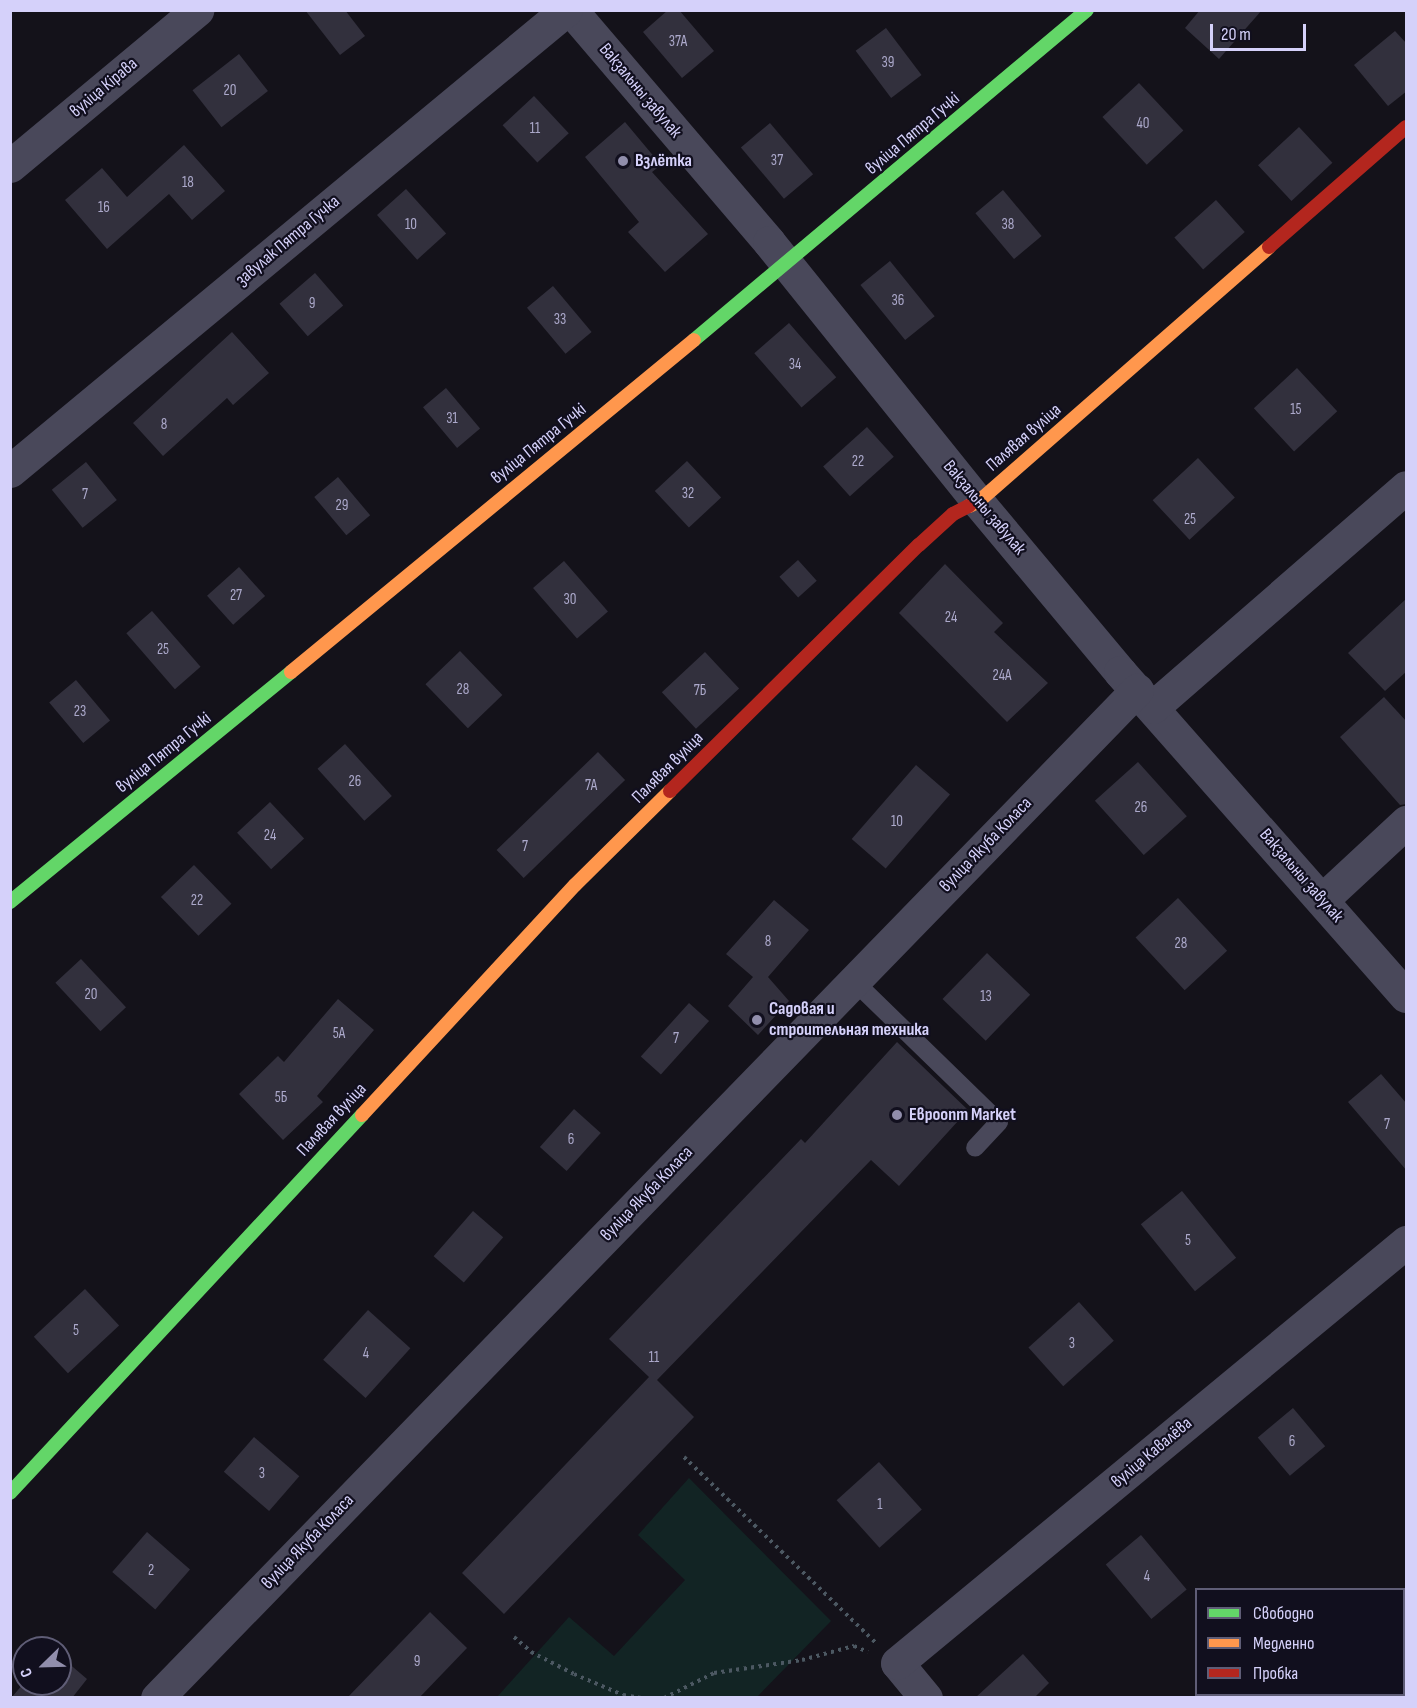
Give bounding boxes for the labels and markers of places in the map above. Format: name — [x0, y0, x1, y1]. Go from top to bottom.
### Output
place label: Взлётка — [635, 150, 692, 172]
marker: Взлётка — [616, 154, 630, 168]
place label: Садовая и строительная техника — [769, 999, 929, 1042]
marker: Садовая и строительная техника — [750, 1013, 764, 1027]
place label: Евроопт Market — [909, 1104, 1016, 1126]
marker: Евроопт Market — [890, 1108, 904, 1122]

